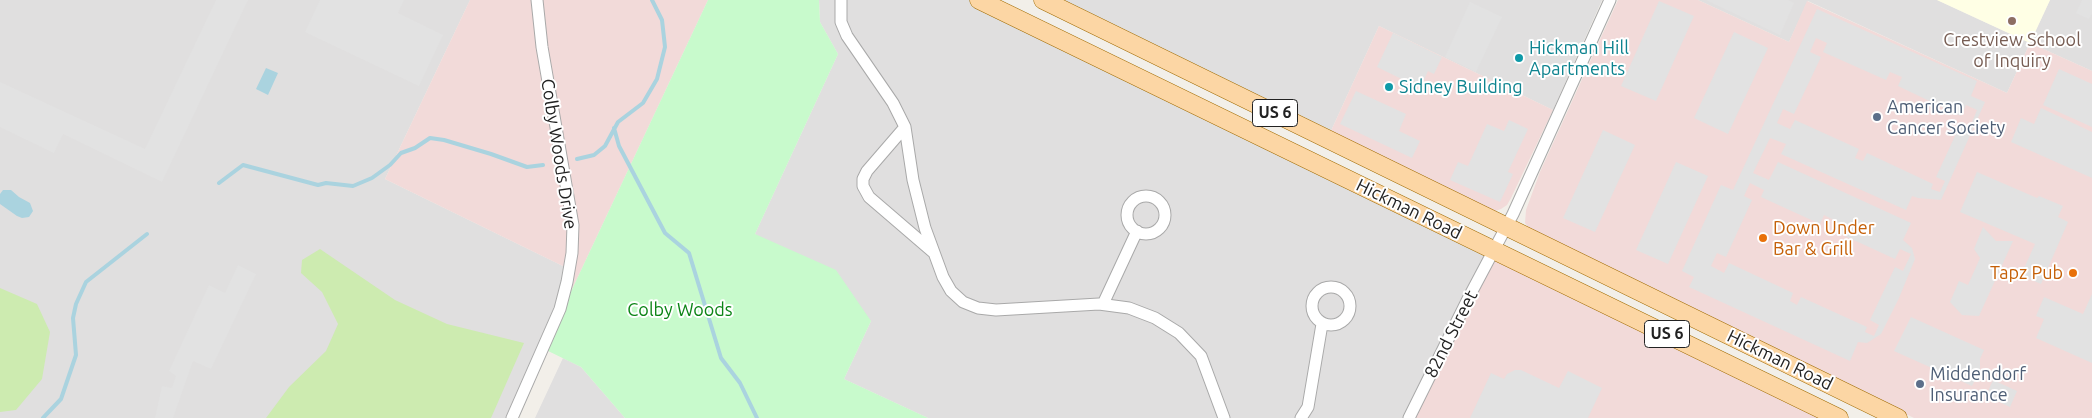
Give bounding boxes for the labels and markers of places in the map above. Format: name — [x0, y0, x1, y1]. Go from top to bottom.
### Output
marker: Crestview School of Inquiry — [2006, 15, 2018, 27]
place label: Crestview School of Inquiry — [1943, 29, 2081, 72]
place label: Hickman Hill Apartments — [1529, 37, 1629, 80]
marker: Hickman Hill Apartments — [1513, 52, 1525, 64]
place label: Sidney Building — [1399, 76, 1523, 98]
marker: Sidney Building — [1383, 81, 1395, 93]
place label: American Cancer Society — [1887, 96, 2005, 138]
marker: American Cancer Society — [1871, 111, 1883, 123]
place label: Down Under Bar & Grill — [1773, 217, 1874, 260]
marker: Down Under Bar & Grill — [1757, 232, 1769, 244]
place label: Tapz Pub — [1990, 262, 2063, 284]
marker: Tapz Pub — [2067, 267, 2079, 279]
place label: Middendorf Insurance — [1930, 363, 2026, 406]
marker: Middendorf Insurance — [1914, 378, 1926, 390]

